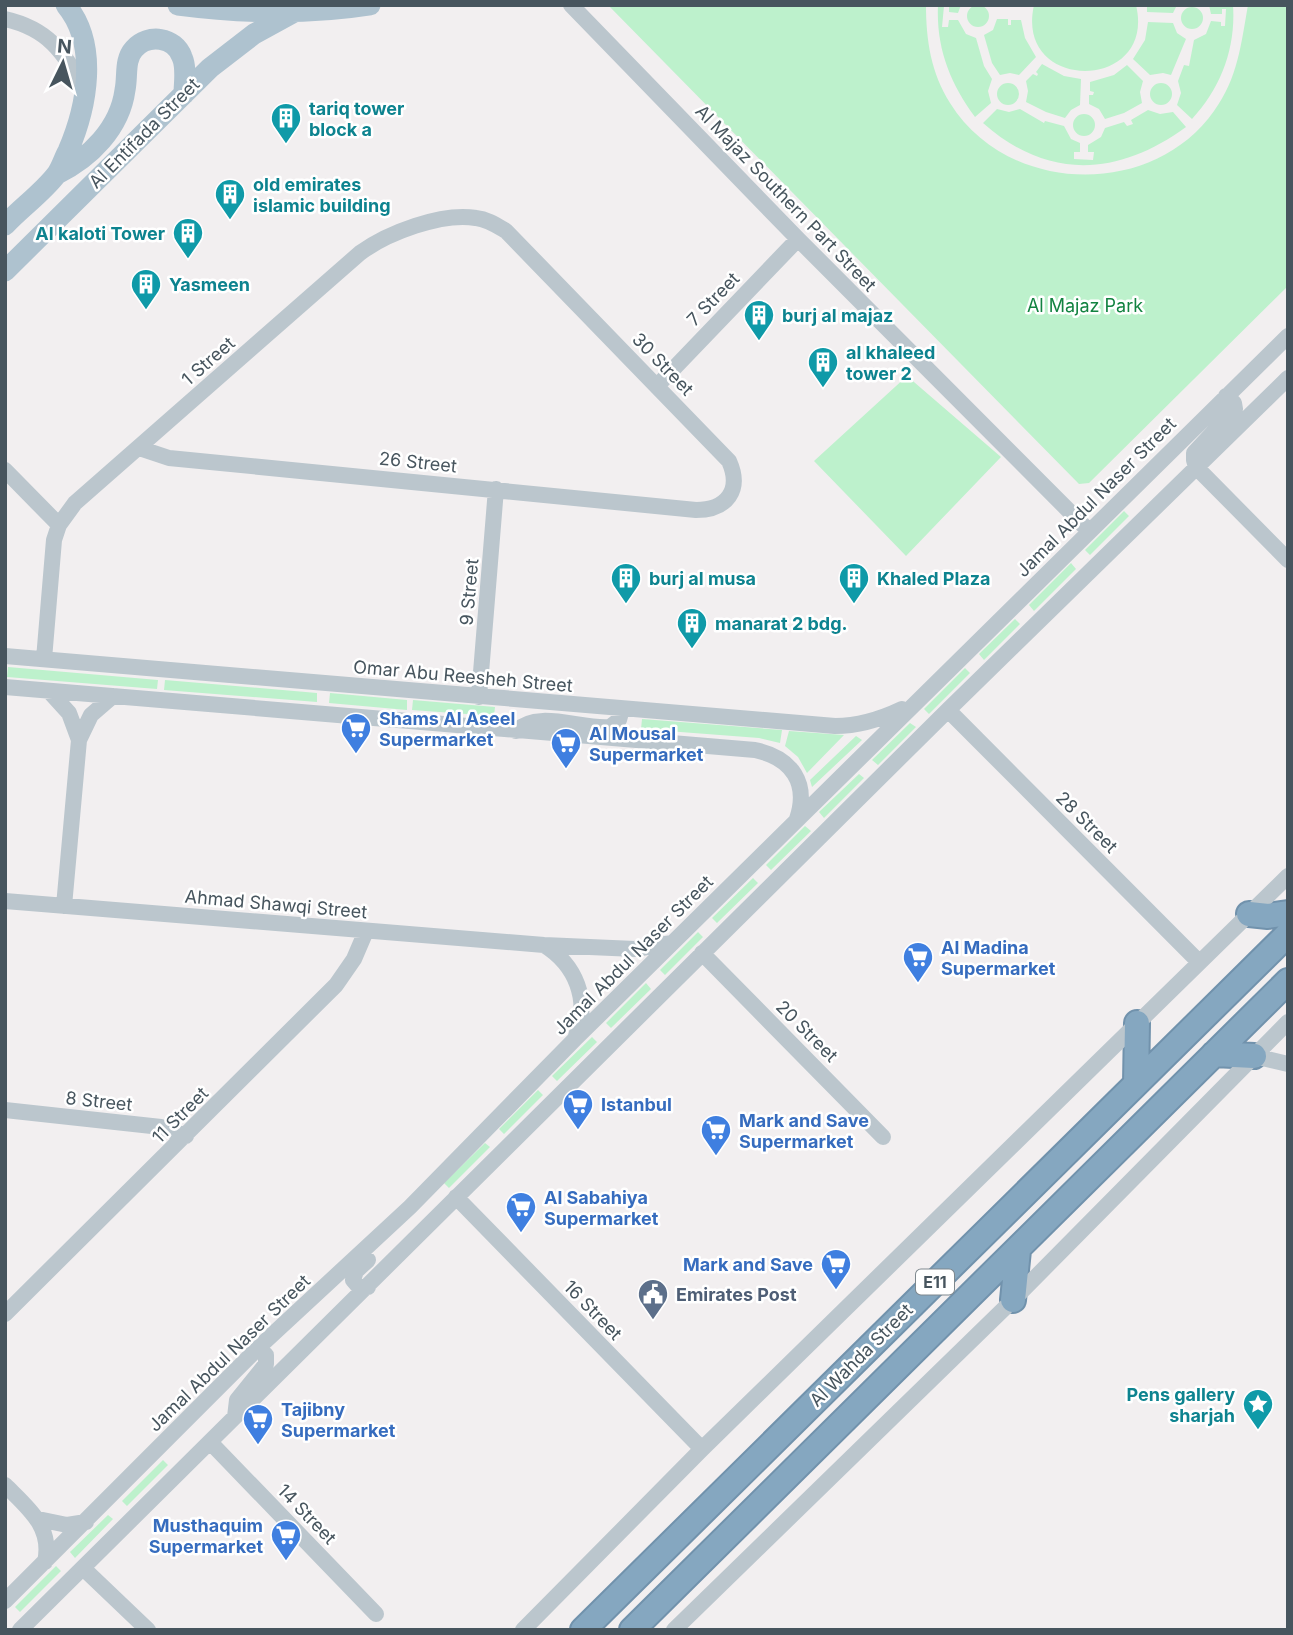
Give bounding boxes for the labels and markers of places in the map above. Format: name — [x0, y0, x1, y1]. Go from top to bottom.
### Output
place label: tariq tower block a — [309, 98, 404, 140]
building icon: tariq tower block a — [269, 101, 303, 145]
place label: old emirates islamic building — [253, 174, 391, 216]
building icon: old emirates islamic building — [213, 177, 247, 221]
building icon: Al kaloti Tower — [171, 216, 205, 260]
place label: Al kaloti Tower — [35, 223, 165, 244]
building icon: Yasmeen — [129, 267, 163, 311]
place label: Yasmeen — [169, 274, 250, 295]
building icon: burj al majaz — [742, 298, 776, 342]
place label: burj al majaz — [782, 305, 893, 326]
place label: al khaleed tower 2 — [846, 342, 935, 384]
building icon: al khaleed tower 2 — [806, 345, 840, 389]
building icon: burj al musa — [609, 561, 643, 605]
building icon: Khaled Plaza — [837, 561, 871, 605]
place label: burj al musa — [649, 568, 756, 589]
place label: Khaled Plaza — [877, 568, 991, 589]
building icon: manarat 2 bdg. — [675, 606, 709, 650]
place label: manarat 2 bdg. — [715, 613, 848, 634]
place label: Shams Al Aseel Supermarket — [379, 708, 515, 750]
supermarket icon: Shams Al Aseel Supermarket — [339, 711, 373, 755]
place label: Al Mousal Supermarket — [589, 723, 704, 765]
supermarket icon: Al Mousal Supermarket — [549, 726, 583, 770]
place label: Al Madina Supermarket — [941, 937, 1056, 979]
supermarket icon: Al Madina Supermarket — [901, 940, 935, 984]
supermarket icon: Istanbul — [561, 1087, 595, 1131]
place label: Istanbul — [601, 1094, 672, 1115]
place label: Mark and Save Supermarket — [739, 1110, 869, 1152]
supermarket icon: Mark and Save Supermarket — [699, 1113, 733, 1157]
place label: Al Sabahiya Supermarket — [544, 1187, 659, 1229]
supermarket icon: Al Sabahiya Supermarket — [504, 1190, 538, 1234]
supermarket icon: Mark and Save — [819, 1247, 853, 1291]
place label: Mark and Save — [683, 1254, 813, 1275]
public building icon: Emirates Post — [636, 1277, 670, 1321]
place label: Emirates Post — [676, 1284, 797, 1305]
place label: Pens gallery sharjah — [1126, 1384, 1235, 1426]
place icon: Pens gallery sharjah — [1241, 1387, 1275, 1431]
place label: Tajibny Supermarket — [281, 1399, 396, 1441]
supermarket icon: Tajibny Supermarket — [241, 1402, 275, 1446]
place label: Musthaquim Supermarket — [149, 1515, 263, 1557]
supermarket icon: Musthaquim Supermarket — [269, 1518, 303, 1562]

